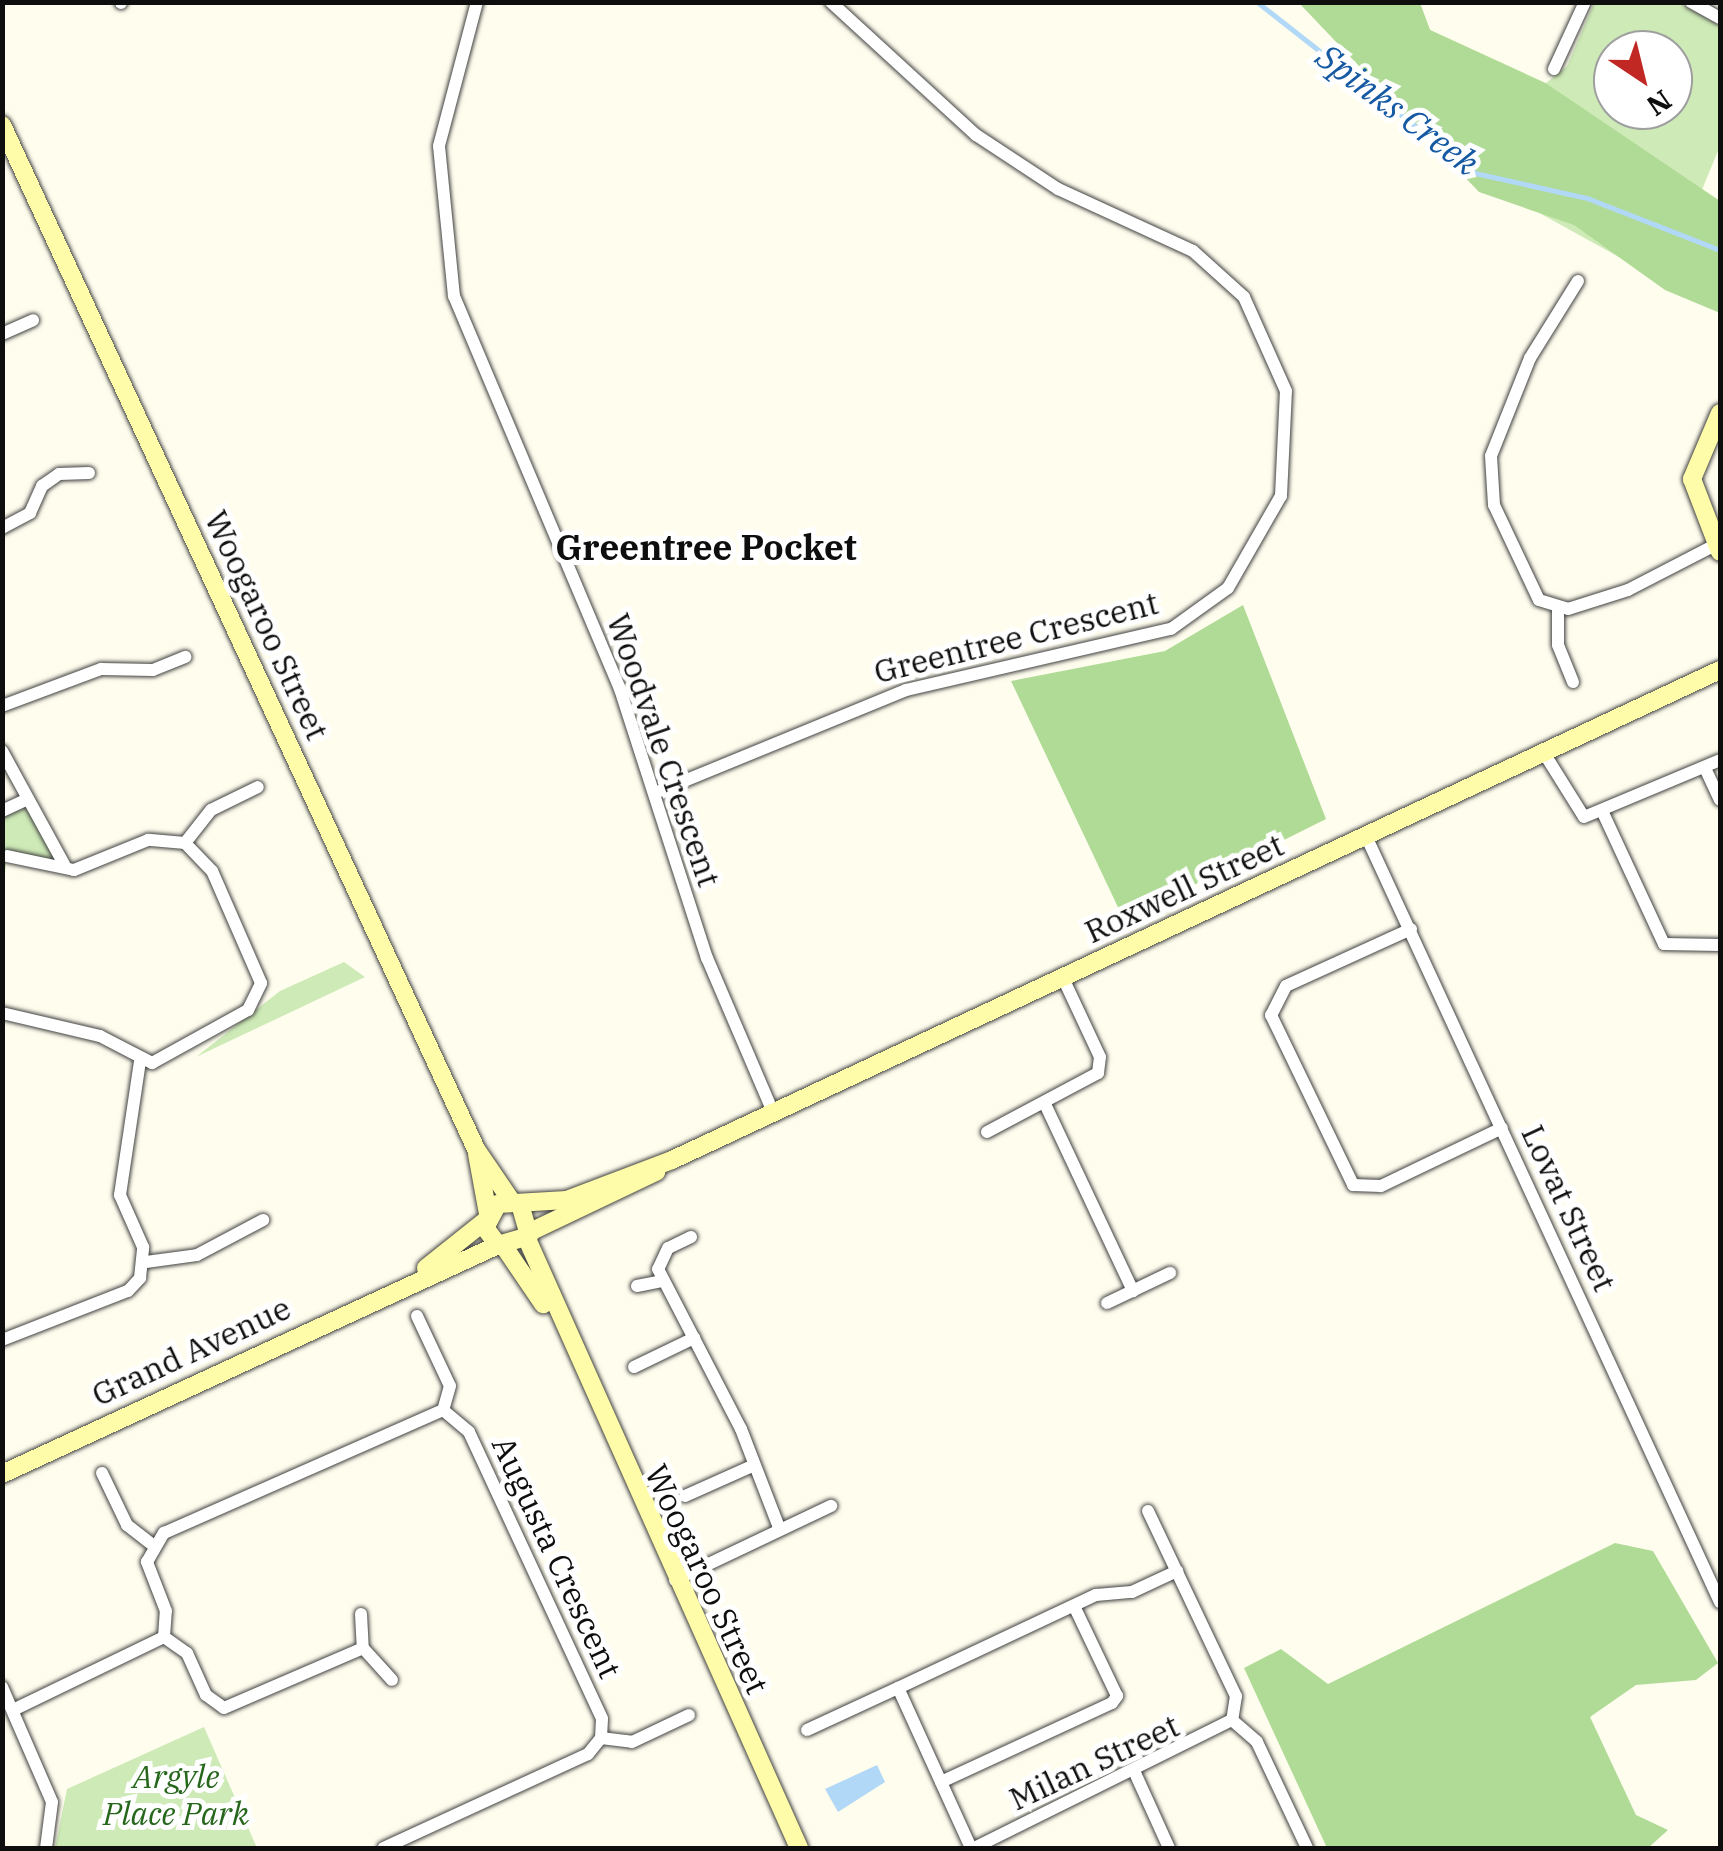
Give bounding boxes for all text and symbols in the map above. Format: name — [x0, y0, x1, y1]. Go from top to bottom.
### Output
north arrow — [1593, 30, 1693, 130]
water label: Spinks Creek — [1309, 34, 1487, 184]
text: N — [1640, 82, 1679, 125]
street label: Woogaroo Street — [197, 504, 337, 746]
district label: Greentree Pocket — [555, 526, 857, 568]
street label: Greentree Crescent — [870, 583, 1162, 691]
street label: Woodvale Crescent — [599, 608, 729, 892]
street label: Roxwell Street — [1079, 825, 1289, 951]
street label: Lovat Street — [1514, 1119, 1624, 1297]
street label: Grand Avenue — [86, 1288, 296, 1414]
street label: Augusta Crescent — [484, 1430, 630, 1684]
street label: Woogaroo Street — [637, 1458, 777, 1700]
street label: Milan Street — [1003, 1706, 1185, 1818]
park label: Argyle Place Park — [103, 1758, 249, 1833]

